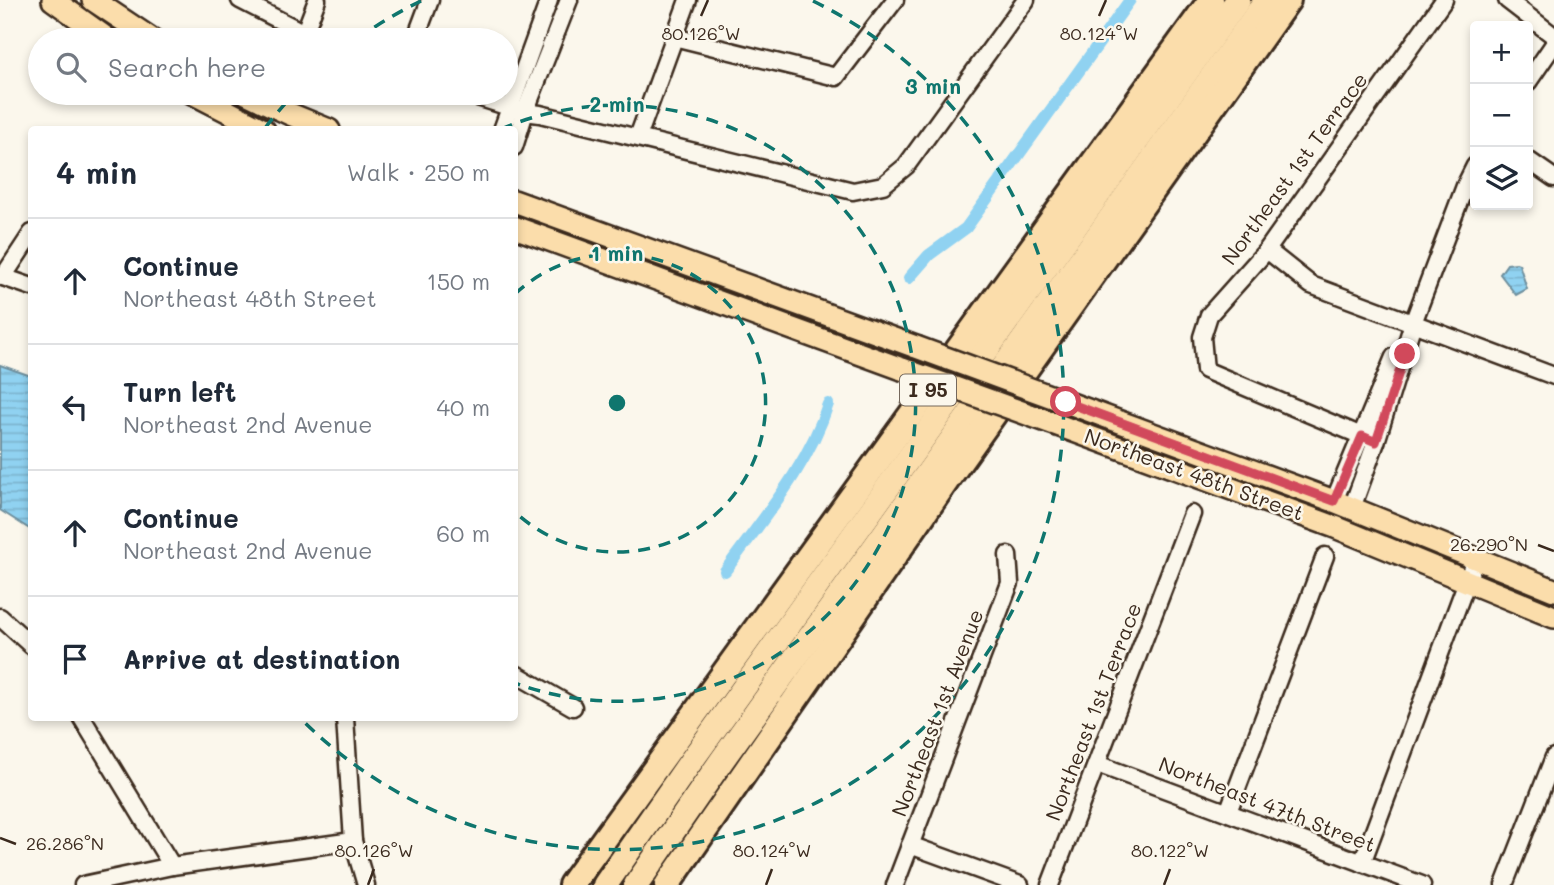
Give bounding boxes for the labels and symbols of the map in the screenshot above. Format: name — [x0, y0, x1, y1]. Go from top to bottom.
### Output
text: 80.126°W — [661, 21, 741, 45]
text: 80.124°W — [1060, 21, 1138, 45]
street label: Northeast 1st Terrace — [1215, 67, 1373, 270]
text: 3 min — [905, 72, 961, 99]
text: 2 min — [589, 90, 645, 117]
text: 1 min — [591, 239, 643, 266]
route end — [1389, 338, 1420, 369]
road number: I 95 — [900, 374, 956, 406]
route start — [1050, 386, 1081, 417]
centre of rings — [605, 391, 629, 415]
street label: Northeast 48th Street — [1081, 421, 1308, 526]
text: 26.290°N — [1450, 532, 1528, 556]
street label: Northeast 1st Terrace — [1038, 599, 1147, 824]
street label: Northeast 1st Avenue — [885, 605, 989, 820]
street label: Northeast 47th Street — [1155, 750, 1380, 858]
text: 26.286°N — [26, 831, 104, 855]
text: 80.126°W — [334, 838, 414, 862]
text: 80.124°W — [733, 838, 811, 862]
text: 80.122°W — [1131, 838, 1209, 862]

